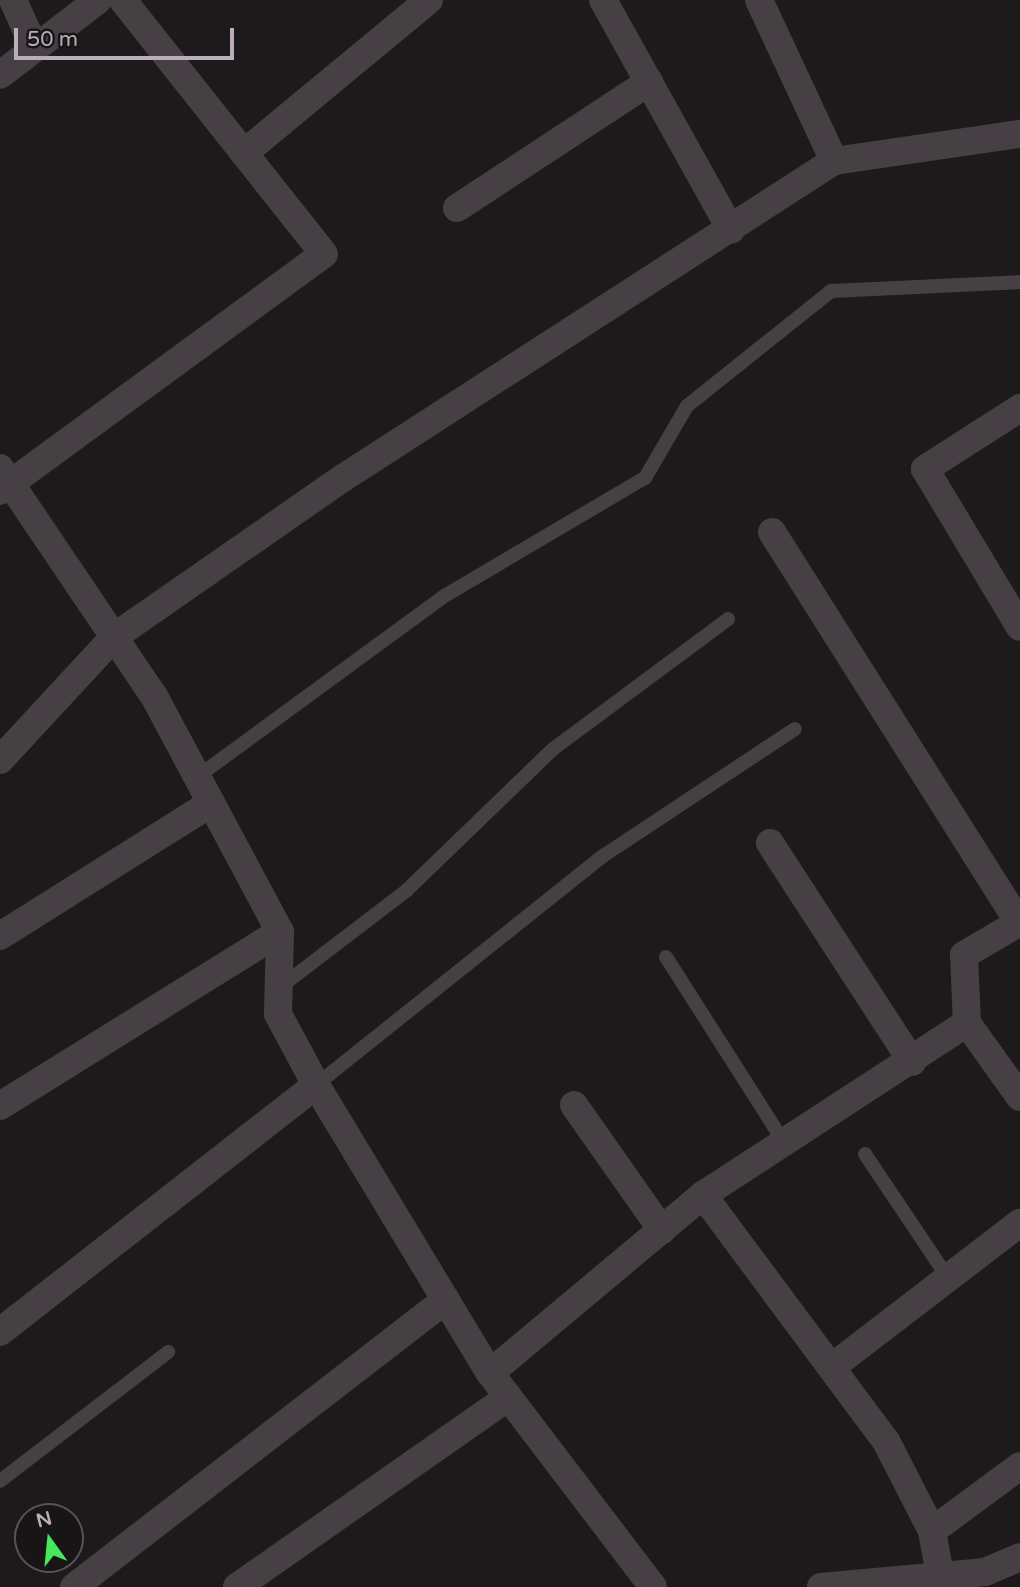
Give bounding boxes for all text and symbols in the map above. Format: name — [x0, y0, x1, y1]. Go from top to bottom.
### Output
scale bar — [18, 14, 238, 58]
text: 50 m — [27, 27, 78, 52]
north arrow — [14, 1503, 84, 1573]
text: N — [34, 1507, 54, 1532]

